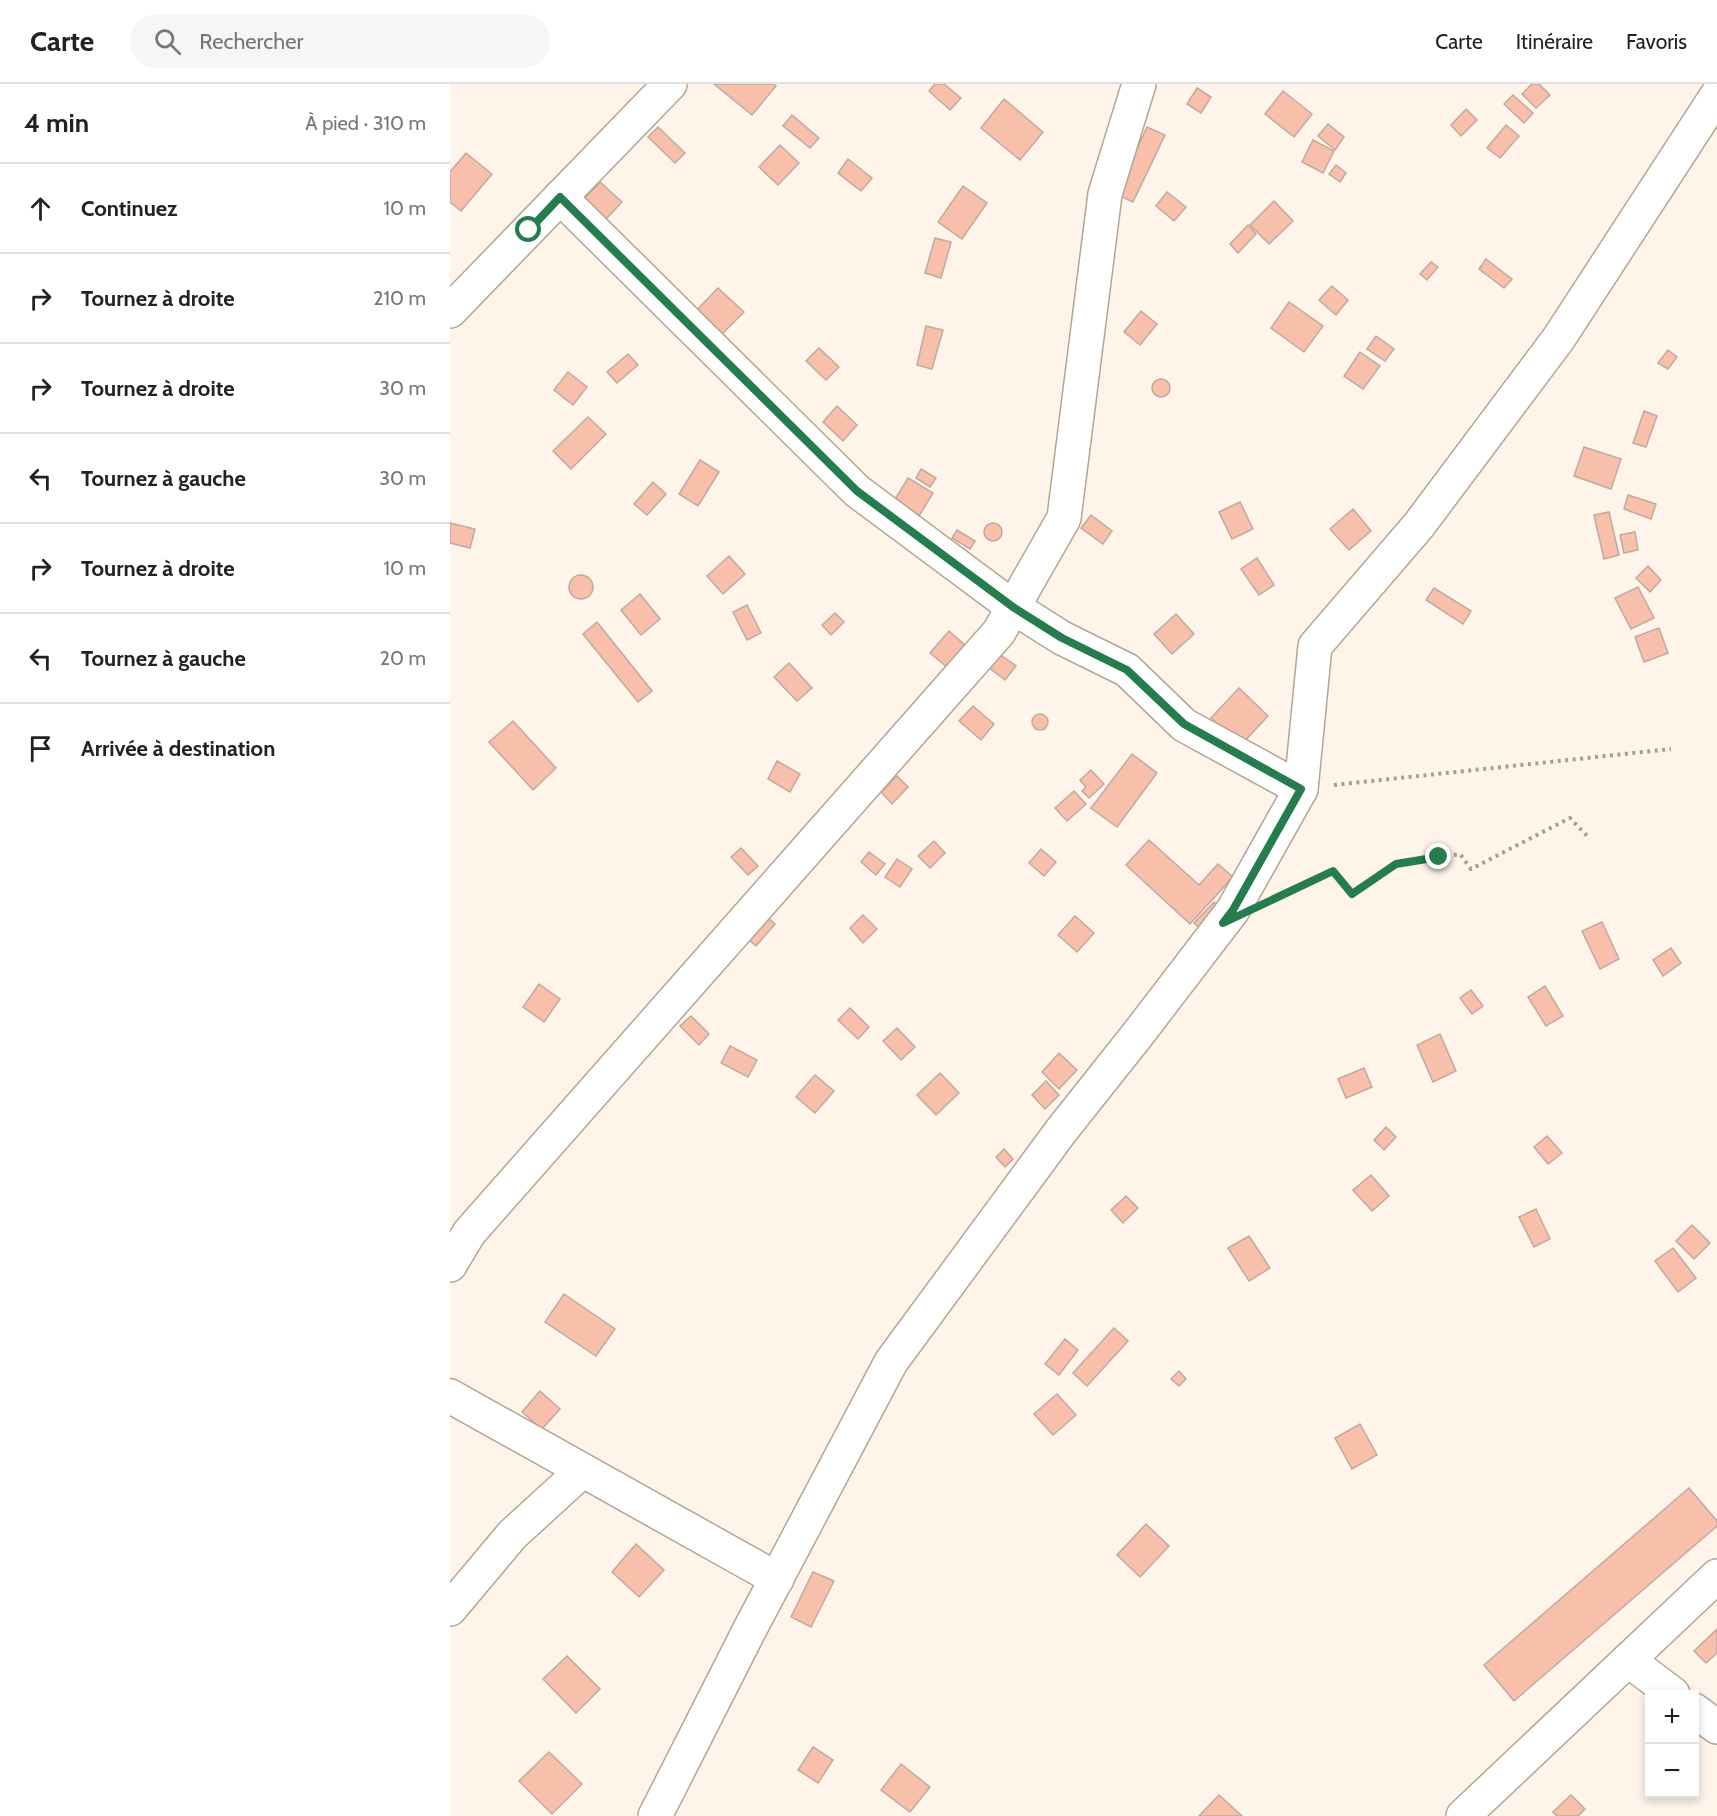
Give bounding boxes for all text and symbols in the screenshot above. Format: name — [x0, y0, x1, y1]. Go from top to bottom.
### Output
search box — [130, 14, 550, 68]
text: Carte — [30, 24, 94, 58]
icon: search — [151, 25, 184, 58]
text: Rechercher — [199, 28, 303, 55]
text: Carte — [1435, 29, 1483, 54]
text: Itinéraire — [1516, 29, 1593, 54]
text: Favoris — [1626, 29, 1687, 54]
text: 4 min — [24, 107, 89, 139]
text: À pied · 310 m — [305, 111, 426, 135]
icon: ahead — [24, 192, 57, 225]
text: Continuez — [81, 195, 178, 222]
text: 10 m — [383, 196, 426, 220]
route start — [515, 216, 541, 242]
icon: right — [24, 282, 57, 315]
text: Tournez à droite — [81, 285, 235, 312]
text: 210 m — [373, 286, 426, 310]
icon: right — [24, 372, 57, 405]
text: Tournez à droite — [81, 375, 235, 402]
text: 30 m — [379, 376, 426, 400]
icon: left — [24, 462, 57, 495]
text: Tournez à gauche — [81, 465, 246, 492]
text: 30 m — [379, 466, 426, 490]
icon: right — [24, 552, 57, 585]
text: Tournez à droite — [81, 555, 235, 582]
text: 10 m — [383, 556, 426, 580]
icon: left — [24, 642, 57, 675]
text: Tournez à gauche — [81, 645, 246, 672]
text: 20 m — [380, 646, 426, 670]
icon: arrive — [24, 732, 57, 765]
text: Arrivée à destination — [81, 735, 275, 762]
route end — [1425, 843, 1451, 869]
map controls — [1645, 1690, 1699, 1798]
button: + — [1645, 1690, 1699, 1744]
button: − — [1645, 1744, 1699, 1798]

